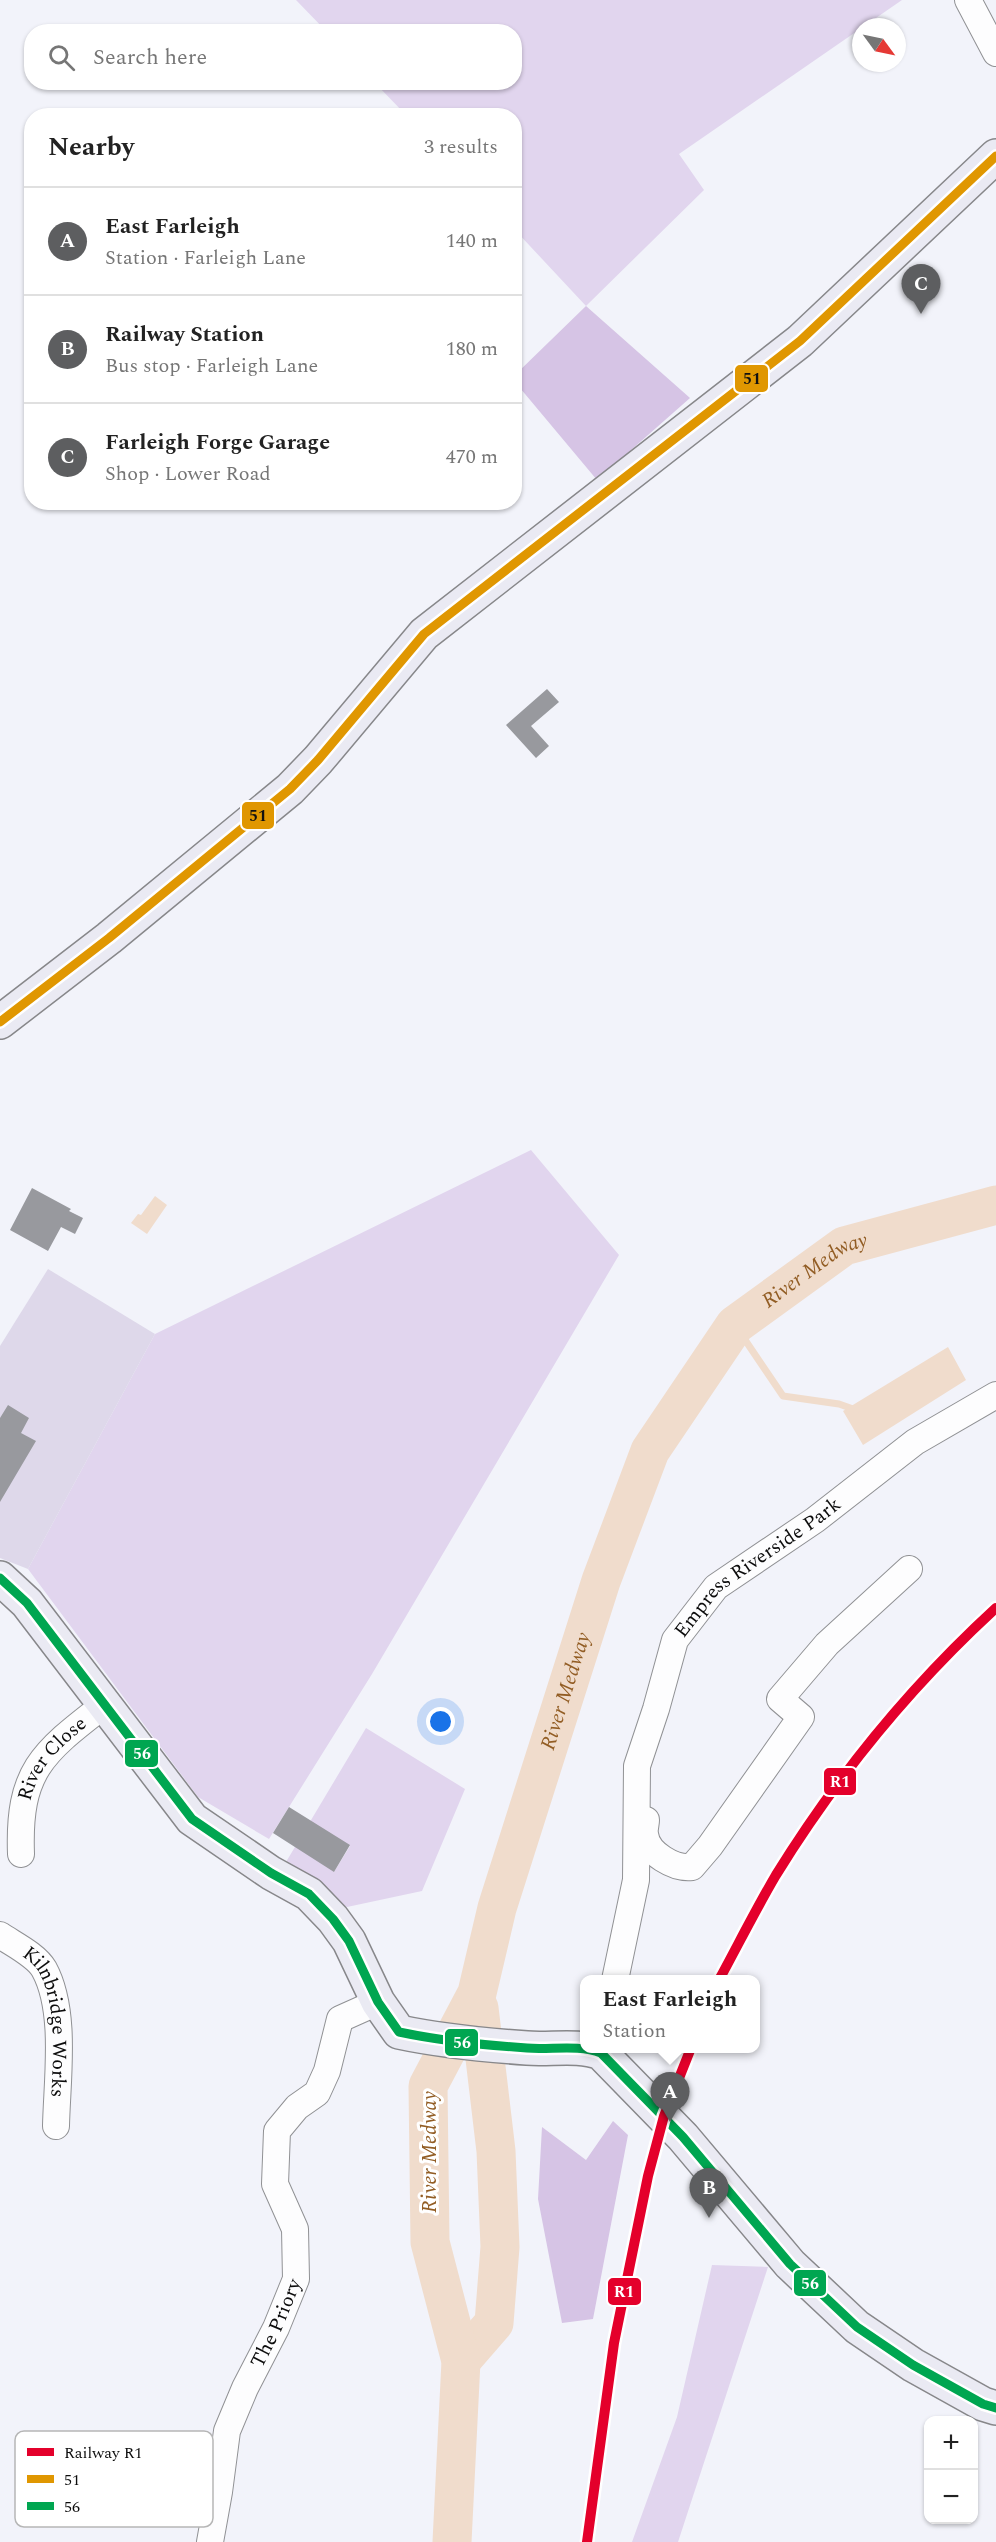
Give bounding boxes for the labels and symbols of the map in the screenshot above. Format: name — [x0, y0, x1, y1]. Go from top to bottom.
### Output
north arrow — [852, 18, 906, 72]
pin: C — [902, 264, 940, 314]
line badge: 51 — [734, 364, 769, 393]
text: 51 — [743, 367, 761, 391]
line badge: 51 — [241, 801, 275, 830]
text: 51 — [249, 804, 267, 828]
water label: River Medway — [755, 1224, 872, 1317]
street label: Empress Riverside Park — [667, 1490, 848, 1644]
water label: River Medway — [532, 1628, 600, 1754]
your location — [426, 1707, 455, 1736]
street label: River Close — [10, 1709, 93, 1804]
line badge: 56 — [124, 1739, 159, 1768]
text: 56 — [133, 1742, 151, 1766]
line badge: R1 — [823, 1767, 857, 1796]
text: R1 — [830, 1770, 850, 1794]
street label: Kilnbridge Works — [16, 1939, 74, 2098]
line badge: 56 — [444, 2028, 479, 2057]
text: 56 — [453, 2031, 471, 2055]
pin: A — [650, 2072, 690, 2122]
water label: River Medway — [414, 2090, 446, 2213]
pin: B — [690, 2168, 728, 2218]
line badge: 56 — [793, 2269, 827, 2297]
text: 56 — [801, 2272, 819, 2296]
street label: The Priory — [243, 2273, 310, 2373]
line badge: R1 — [607, 2277, 642, 2306]
text: R1 — [614, 2280, 634, 2304]
legend — [15, 2431, 213, 2527]
text: Railway R1 — [64, 2441, 142, 2465]
text: 51 — [64, 2468, 80, 2492]
text: 56 — [64, 2495, 80, 2519]

